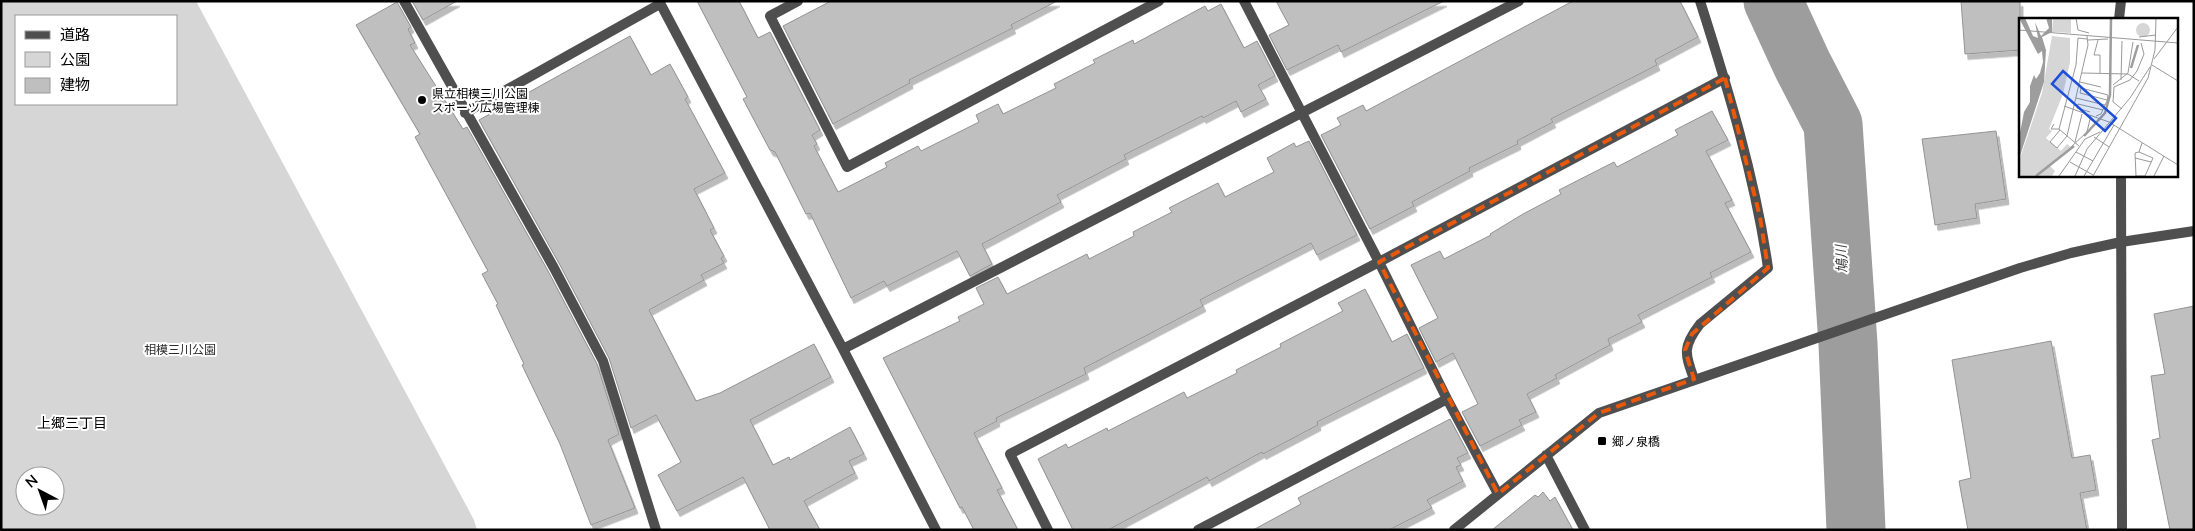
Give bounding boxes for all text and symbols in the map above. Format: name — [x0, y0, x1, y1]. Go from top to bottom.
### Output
legend — [15, 15, 178, 105]
inset map — [2019, 18, 2178, 176]
text: 道路 — [60, 25, 90, 43]
text: 公園 — [60, 50, 90, 68]
text: 建物 — [60, 75, 90, 93]
place label: 県立相模三川公園 スポーツ広場管理棟 — [432, 86, 540, 115]
marker: 県立相模三川公園 スポーツ広場管理棟 — [416, 94, 428, 106]
water label: 鳩川 — [1832, 243, 1850, 273]
park label: 相模三川公園 — [144, 342, 216, 357]
district label: 上郷三丁目 — [37, 414, 107, 431]
place label: 郷ノ泉橋 — [1612, 434, 1660, 449]
marker: 郷ノ泉橋 — [1596, 435, 1608, 447]
north arrow — [15, 466, 65, 516]
text: N — [21, 471, 41, 491]

